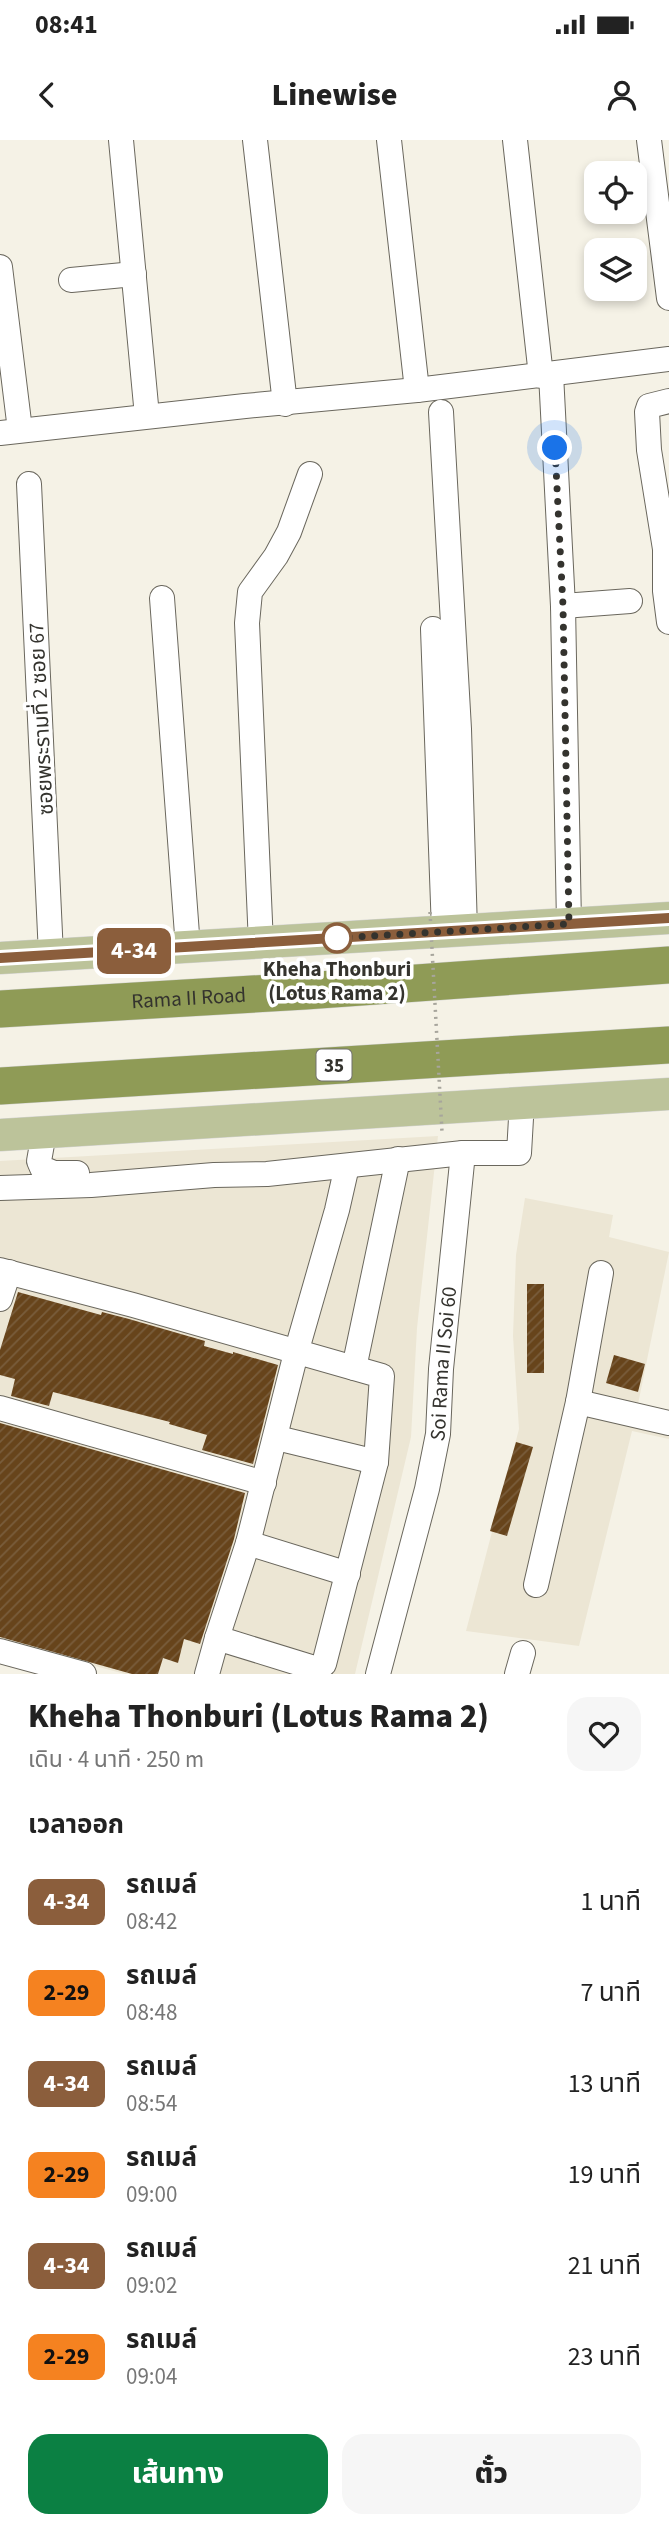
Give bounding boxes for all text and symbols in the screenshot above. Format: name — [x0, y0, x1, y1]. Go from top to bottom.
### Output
text: 08:41 — [35, 6, 98, 43]
text: Linewise — [272, 72, 397, 118]
icon: back — [28, 76, 66, 114]
icon: person — [603, 76, 641, 114]
map controls — [584, 161, 647, 301]
button: locate — [584, 161, 647, 224]
button: layers — [584, 238, 647, 301]
your location — [537, 430, 572, 465]
street label: ซอยพระรามที่ 2 ซอย 67 — [21, 622, 61, 816]
marker: Kheha Thonburi (Lotus Rama 2) — [322, 923, 352, 953]
line badge: 4-34 — [85, 928, 183, 974]
text: 4-34 — [111, 933, 157, 968]
place label: Kheha Thonburi (Lotus Rama 2) — [263, 954, 411, 1008]
street label: Rama II Road — [130, 980, 247, 1016]
road number: 35 — [316, 1049, 352, 1080]
street label: Soi Rama II Soi 60 — [422, 1285, 464, 1444]
text: Kheha Thonburi (Lotus Rama 2) — [28, 1693, 489, 1740]
button: heart — [567, 1697, 641, 1771]
text: เดิน · 4 นาที · 250 m — [28, 1743, 204, 1776]
text: เวลาออก — [28, 1806, 124, 1843]
text: รถเมล์ — [126, 1866, 197, 1903]
text: 1 นาที — [581, 1883, 641, 1920]
text: 4-34 — [44, 1884, 89, 1919]
text: 08:42 — [126, 1905, 177, 1938]
text: รถเมล์ — [126, 1957, 197, 1994]
text: 7 นาที — [581, 1974, 641, 2011]
text: 2-29 — [44, 1975, 89, 2010]
text: 08:48 — [126, 1996, 177, 2029]
text: รถเมล์ — [126, 2048, 197, 2085]
text: 13 นาที — [568, 2065, 641, 2102]
text: 4-34 — [44, 2066, 89, 2101]
text: 08:54 — [126, 2087, 177, 2120]
text: รถเมล์ — [126, 2139, 197, 2176]
text: 19 นาที — [568, 2156, 641, 2193]
text: 2-29 — [44, 2157, 89, 2192]
text: 09:00 — [126, 2178, 177, 2211]
text: รถเมล์ — [126, 2230, 197, 2267]
text: 21 นาที — [568, 2247, 641, 2284]
text: 4-34 — [44, 2248, 89, 2283]
text: 09:02 — [126, 2269, 177, 2302]
text: รถเมล์ — [126, 2321, 197, 2358]
text: 23 นาที — [568, 2338, 641, 2375]
text: 2-29 — [44, 2339, 89, 2374]
text: 09:04 — [126, 2360, 177, 2393]
button: เส้นทาง — [28, 2434, 328, 2514]
button: ตั๋ว — [342, 2434, 641, 2514]

